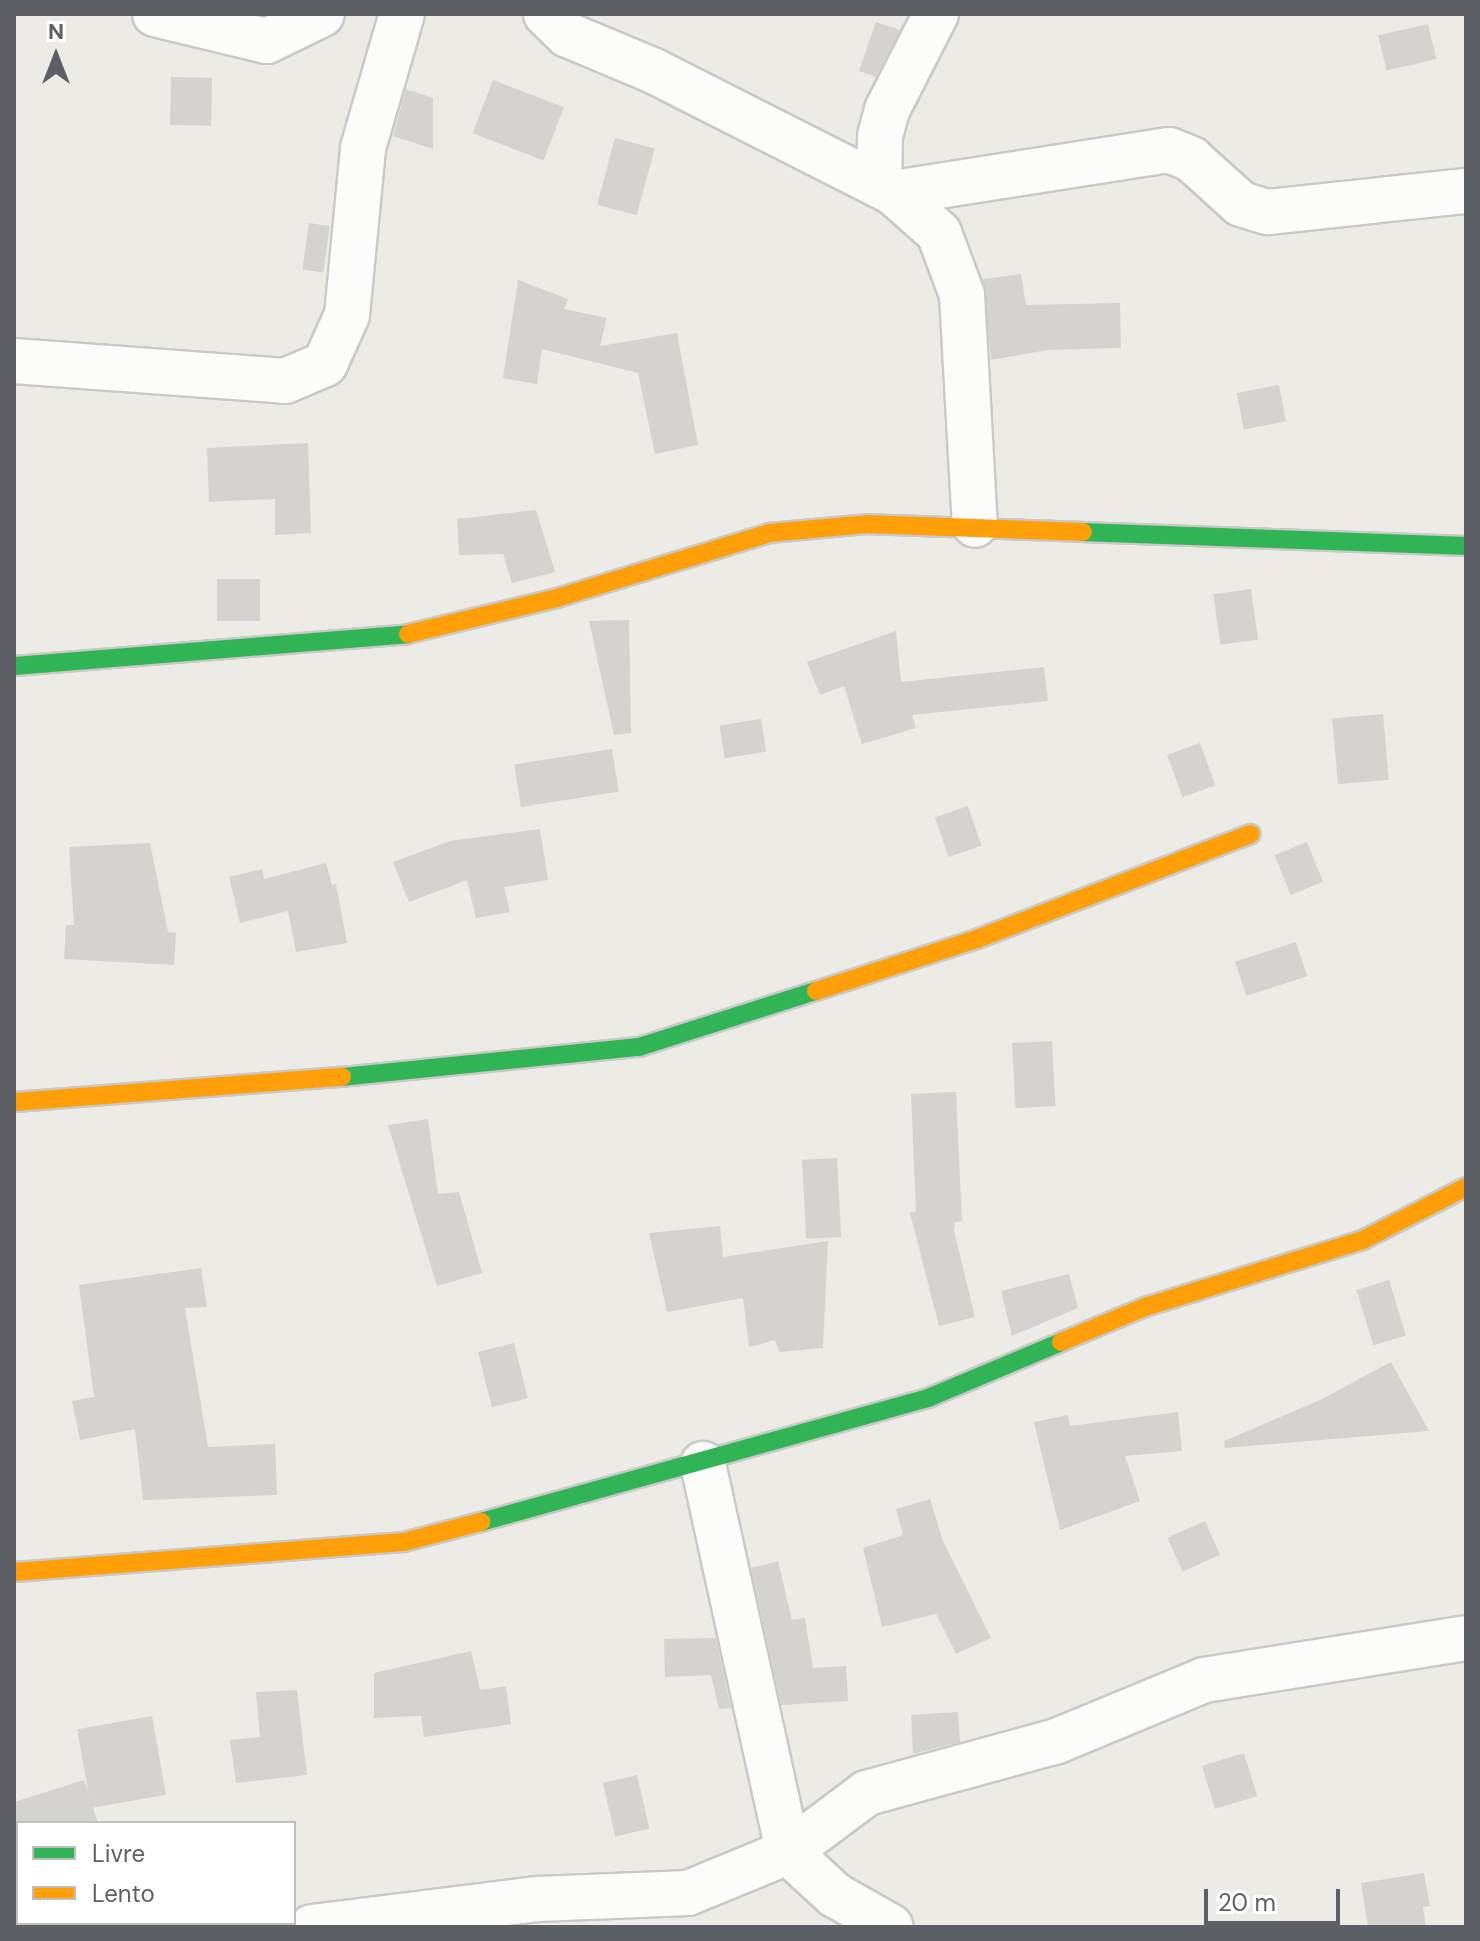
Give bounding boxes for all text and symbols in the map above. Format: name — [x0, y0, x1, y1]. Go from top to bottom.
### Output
north arrow — [16, 16, 96, 96]
text: N — [48, 17, 64, 46]
legend — [16, 1821, 296, 1925]
text: Livre — [92, 1838, 145, 1869]
scale bar — [1208, 1873, 1344, 1923]
text: Lento — [92, 1878, 155, 1909]
text: 20 m — [1218, 1887, 1276, 1918]

